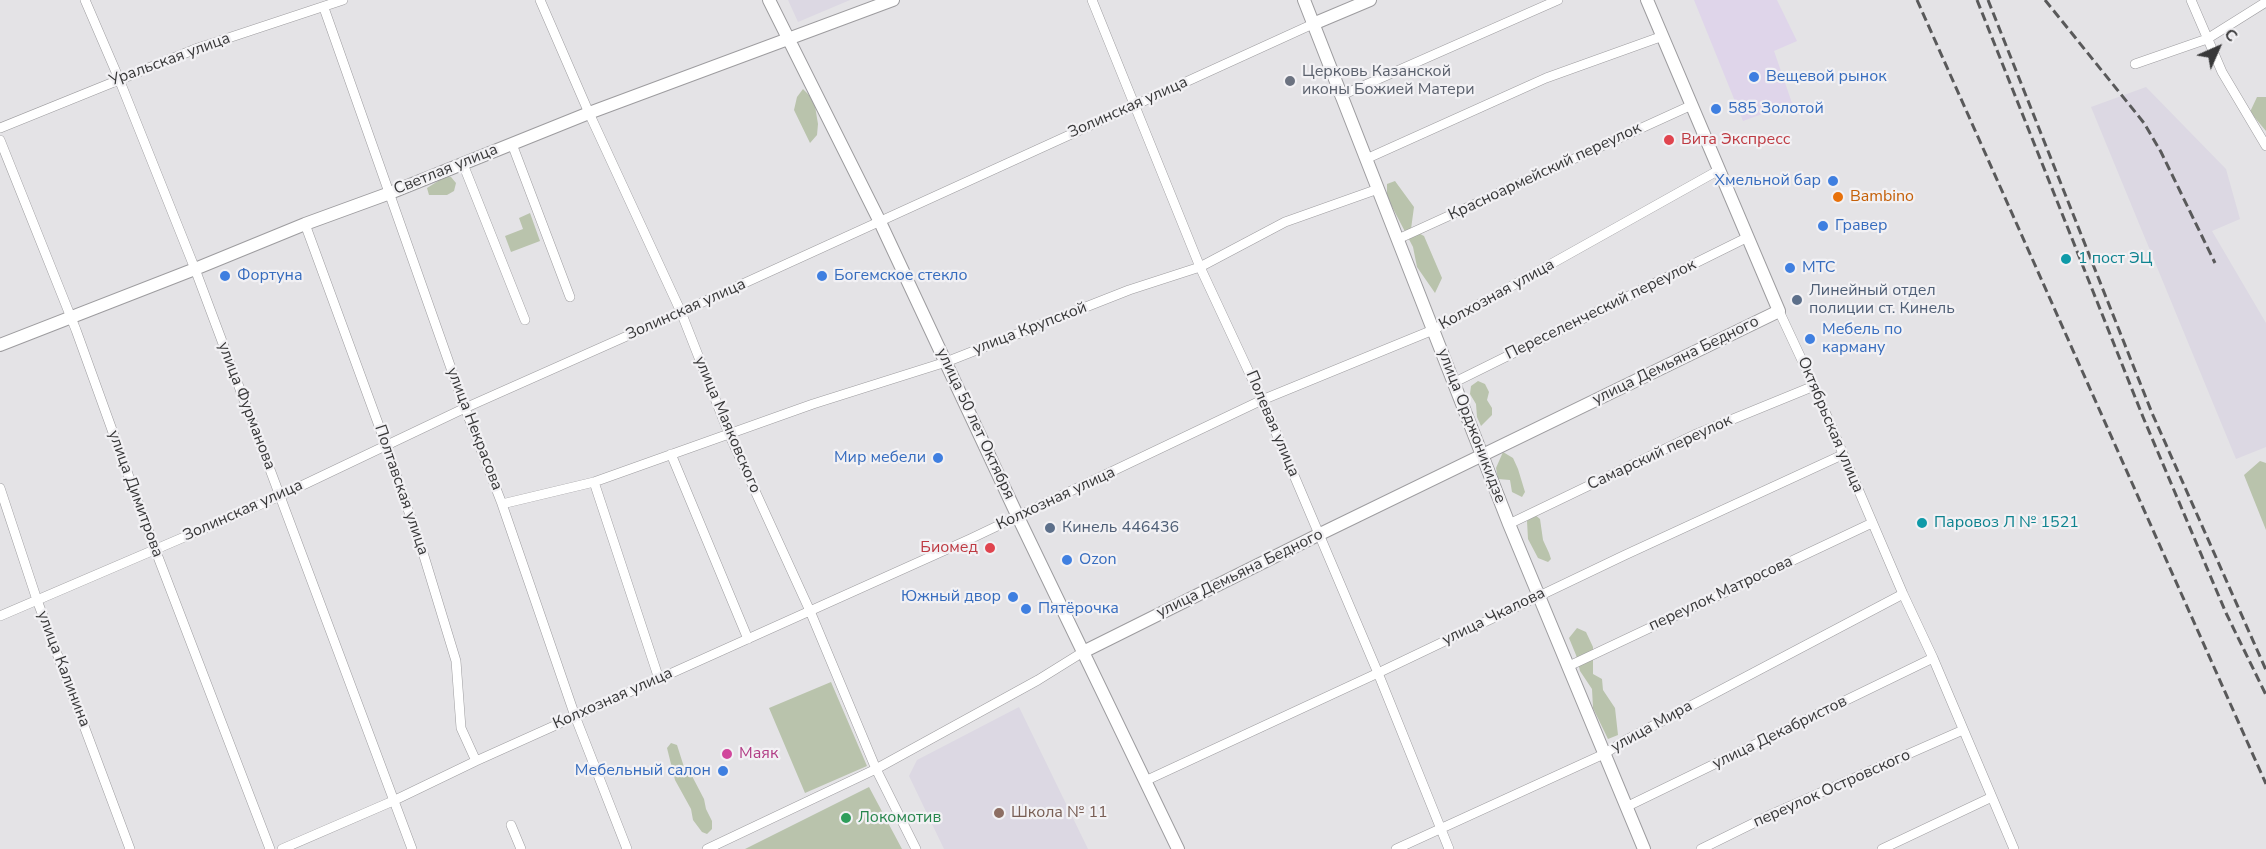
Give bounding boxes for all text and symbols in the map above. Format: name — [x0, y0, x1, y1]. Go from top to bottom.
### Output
north arrow — [2188, 18, 2248, 78]
text: С — [2219, 24, 2242, 47]
street label: Уральская улица — [107, 29, 233, 91]
place label: Церковь Казанской иконы Божией Матери — [1302, 62, 1475, 100]
place label: Вещевой рынок — [1766, 67, 1887, 87]
marker: Вещевой рынок — [1747, 70, 1761, 84]
street label: Золинская улица — [1065, 73, 1191, 143]
marker: Церковь Казанской иконы Божией Матери — [1283, 74, 1297, 88]
place label: 585 Золотой — [1728, 99, 1824, 119]
marker: 585 Золотой — [1709, 102, 1723, 116]
street label: Красноармейский переулок — [1446, 119, 1644, 225]
place label: Вита Экспресс — [1681, 130, 1790, 150]
marker: Вита Экспресс — [1662, 133, 1676, 147]
street label: Светлая улица — [391, 140, 501, 200]
place label: Хмельной бар — [1715, 171, 1821, 191]
marker: Хмельной бар — [1826, 174, 1840, 188]
place label: Bambino — [1850, 187, 1914, 207]
marker: Bambino — [1831, 190, 1845, 204]
place label: Гравер — [1835, 216, 1887, 236]
marker: Гравер — [1816, 219, 1830, 233]
place label: 1 пост ЭЦ — [2078, 249, 2152, 269]
marker: 1 пост ЭЦ — [2059, 252, 2073, 266]
street label: Колхозная улица — [1436, 255, 1558, 335]
street label: Переселенческий переулок — [1503, 255, 1699, 365]
place label: МТС — [1802, 258, 1835, 278]
marker: МТС — [1783, 261, 1797, 275]
place label: Фортуна — [237, 266, 303, 286]
place label: Богемское стекло — [834, 266, 968, 286]
marker: Фортуна — [218, 269, 232, 283]
marker: Богемское стекло — [815, 269, 829, 283]
street label: Золинская улица — [623, 275, 749, 345]
place label: Линейный отдел полиции ст. Кинель — [1809, 281, 1955, 319]
marker: Линейный отдел полиции ст. Кинель — [1790, 293, 1804, 307]
street label: улица Крупской — [970, 298, 1090, 360]
street label: улица Демьяна Бедного — [1590, 312, 1762, 410]
place label: Мебель по карману — [1822, 320, 1902, 358]
marker: Мебель по карману — [1803, 332, 1817, 346]
street label: улица Фурманова — [213, 339, 279, 473]
street label: улица 50 лет Октября — [931, 345, 1019, 503]
street label: улица Орджоникидзе — [1433, 346, 1509, 506]
street label: улица Маяковского — [689, 354, 765, 496]
street label: Октябрьская улица — [1793, 354, 1867, 496]
street label: улица Некрасова — [442, 365, 506, 493]
street label: Полевая улица — [1241, 368, 1303, 480]
street label: Самарский переулок — [1585, 411, 1735, 495]
street label: Полтавская улица — [370, 422, 432, 558]
street label: улица Димитрова — [103, 428, 167, 560]
place label: Мир мебели — [834, 448, 926, 468]
marker: Мир мебели — [931, 451, 945, 465]
street label: Колхозная улица — [993, 463, 1119, 535]
street label: Золинская улица — [180, 476, 306, 546]
place label: Паровоз Л № 1521 — [1934, 513, 2079, 533]
marker: Паровоз Л № 1521 — [1915, 516, 1929, 530]
place label: Кинель 446436 — [1062, 518, 1179, 538]
marker: Кинель 446436 — [1043, 521, 1057, 535]
street label: улица Демьяна Бедного — [1154, 525, 1326, 623]
place label: Биомед — [920, 538, 978, 558]
marker: Биомед — [983, 541, 997, 555]
place label: Ozon — [1079, 550, 1117, 570]
street label: переулок Матросова — [1646, 552, 1796, 636]
marker: Ozon — [1060, 553, 1074, 567]
street label: улица Чкалова — [1439, 584, 1549, 650]
place label: Южный двор — [901, 587, 1001, 607]
marker: Южный двор — [1006, 590, 1020, 604]
place label: Пятёрочка — [1038, 599, 1119, 619]
marker: Пятёрочка — [1019, 602, 1033, 616]
street label: улица Калинина — [32, 608, 94, 730]
street label: Колхозная улица — [550, 664, 676, 734]
street label: улица Декабристов — [1710, 692, 1850, 774]
street label: улица Мира — [1608, 697, 1696, 757]
place label: Маяк — [739, 744, 778, 764]
street label: переулок Островского — [1750, 746, 1914, 832]
marker: Маяк — [720, 747, 734, 761]
place label: Мебельный салон — [575, 761, 711, 781]
marker: Мебельный салон — [716, 764, 730, 778]
place label: Школа № 11 — [1011, 803, 1108, 823]
marker: Школа № 11 — [992, 806, 1006, 820]
place label: Локомотив — [858, 808, 941, 828]
marker: Локомотив — [839, 811, 853, 825]

